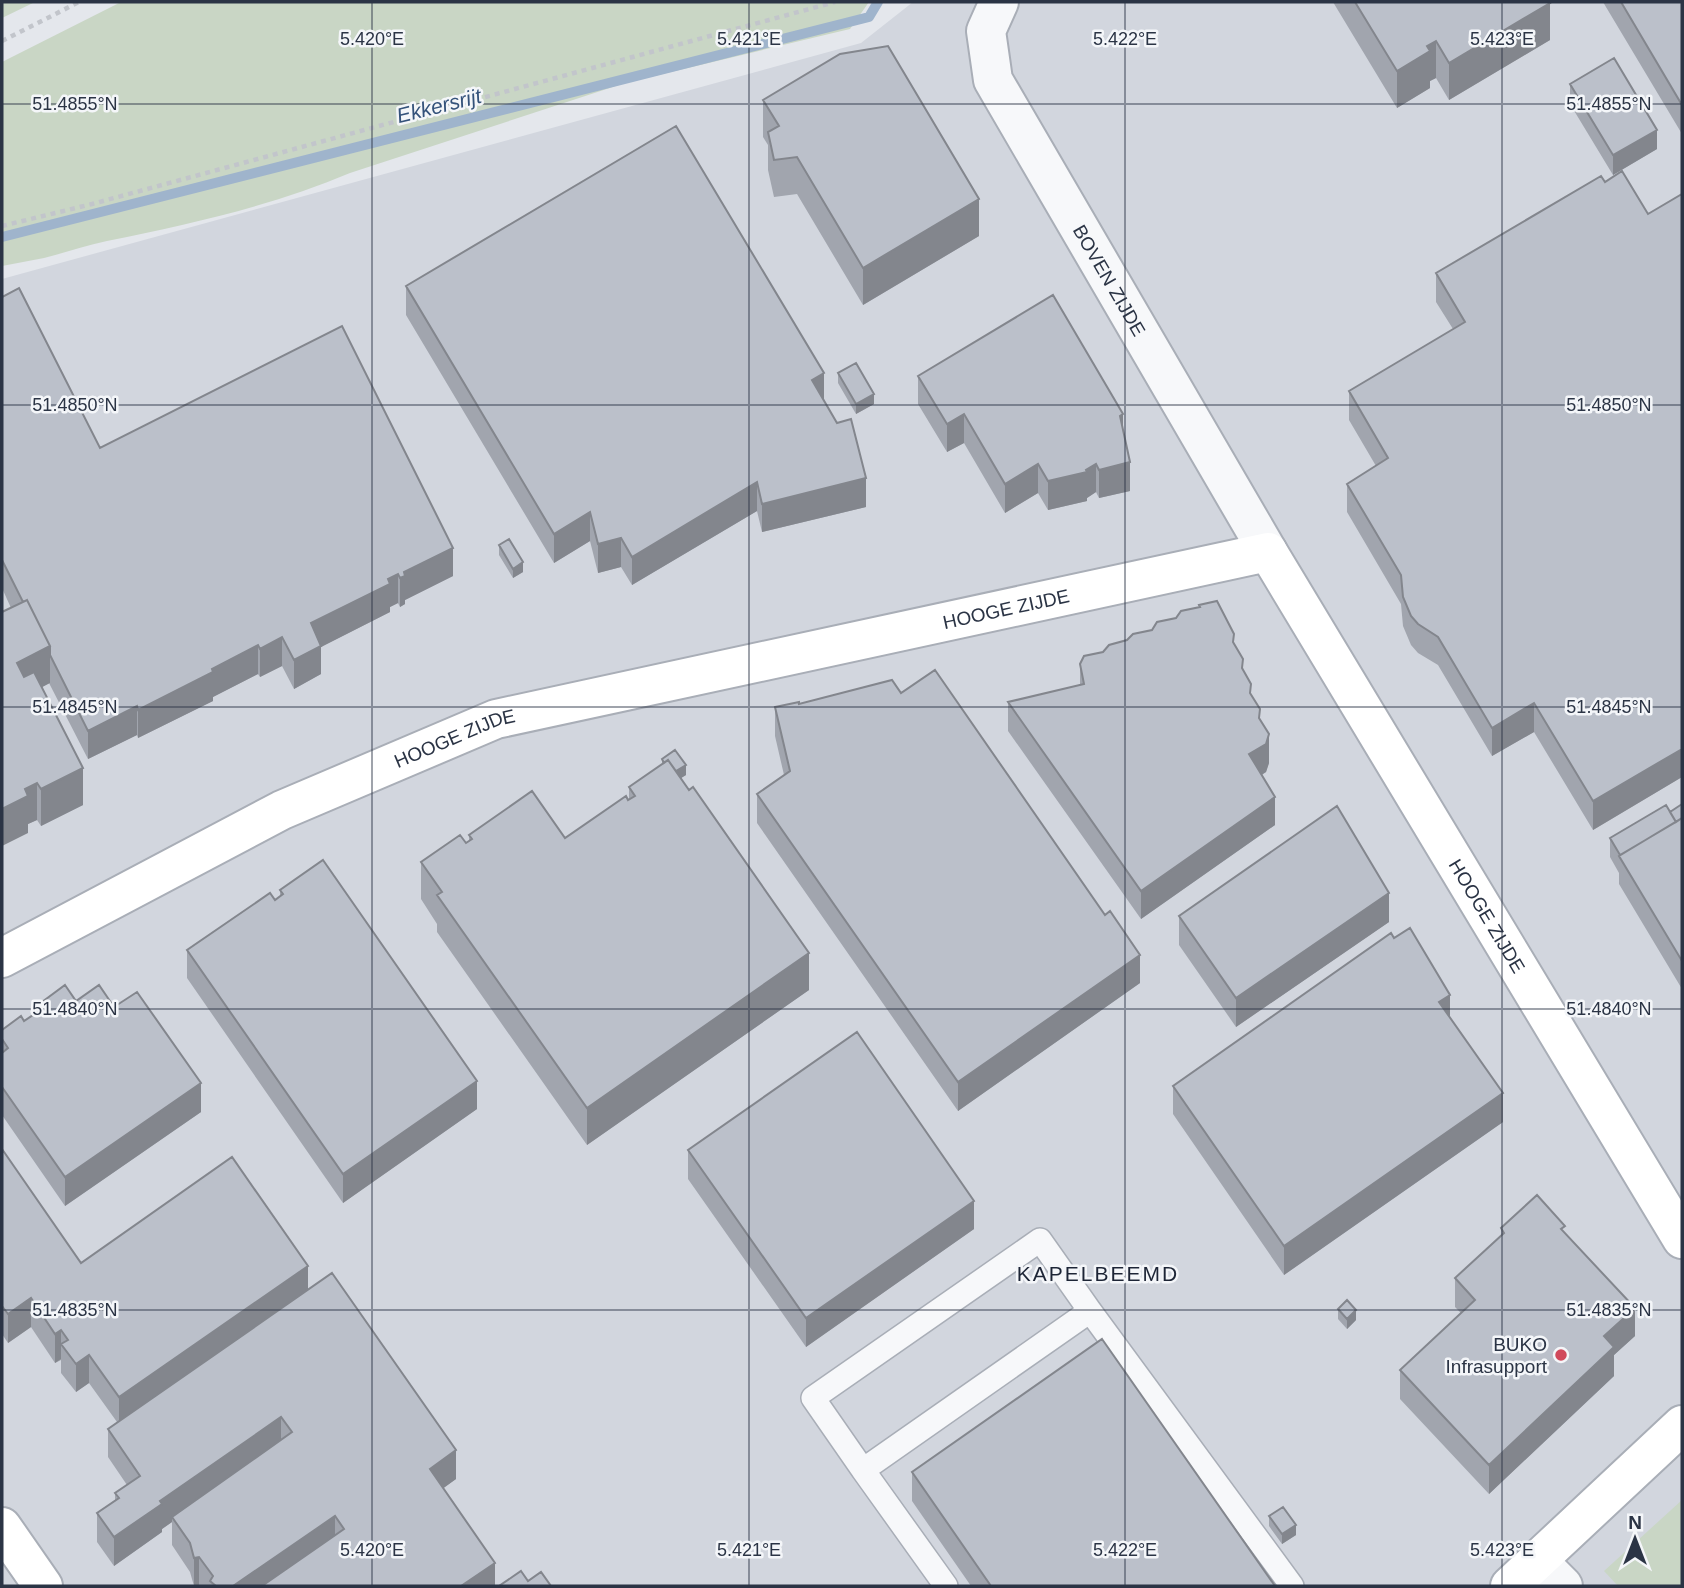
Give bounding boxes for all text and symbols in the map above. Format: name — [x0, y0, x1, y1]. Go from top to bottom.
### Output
text: 5.420°E — [340, 29, 404, 49]
text: 5.421°E — [717, 29, 781, 49]
text: 5.422°E — [1093, 29, 1157, 49]
text: 5.423°E — [1470, 29, 1534, 49]
water label: Ekkersrijt — [394, 84, 485, 127]
text: 51.4855°N — [32, 94, 118, 114]
text: 51.4855°N — [1566, 94, 1652, 114]
street label: BOVEN ZIJDE — [1069, 221, 1150, 340]
text: 51.4850°N — [32, 395, 118, 415]
text: 51.4850°N — [1566, 395, 1652, 415]
street label: HOOGE ZIJDE — [941, 585, 1071, 633]
text: 51.4845°N — [32, 697, 118, 717]
text: 51.4845°N — [1566, 697, 1652, 717]
street label: HOOGE ZIJDE — [391, 705, 517, 772]
street label: HOOGE ZIJDE — [1445, 856, 1529, 977]
text: 51.4840°N — [32, 999, 118, 1019]
text: 51.4840°N — [1566, 999, 1652, 1019]
district label: KAPELBEEMD — [1017, 1262, 1179, 1285]
text: 51.4835°N — [32, 1300, 118, 1320]
text: 51.4835°N — [1566, 1300, 1652, 1320]
place label: BUKO Infrasupport — [1446, 1334, 1548, 1377]
marker: BUKO Infrasupport — [1553, 1347, 1569, 1363]
north arrow — [1600, 1504, 1670, 1574]
text: N — [1628, 1512, 1642, 1533]
text: 5.420°E — [340, 1540, 404, 1560]
text: 5.421°E — [717, 1540, 781, 1560]
text: 5.422°E — [1093, 1540, 1157, 1560]
text: 5.423°E — [1470, 1540, 1534, 1560]

